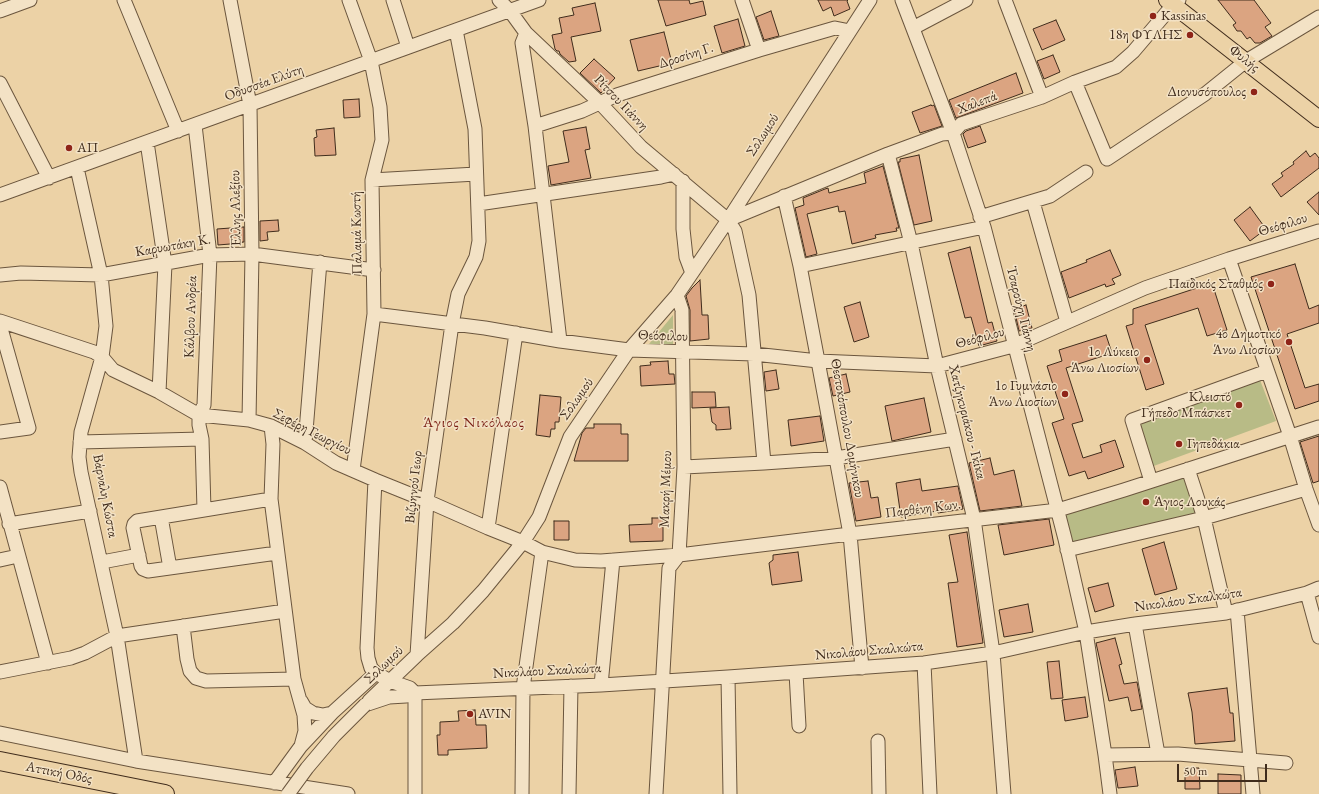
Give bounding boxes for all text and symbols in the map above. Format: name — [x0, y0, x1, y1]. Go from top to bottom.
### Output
place label: Kassinas — [1161, 8, 1206, 24]
marker: Kassinas — [1148, 11, 1158, 21]
place label: 18η ΦΥΛΗΣ — [1109, 27, 1182, 43]
marker: 18η ΦΥΛΗΣ — [1185, 30, 1195, 40]
street label: Δροσίνη Γ. — [657, 39, 715, 73]
street label: Φυλής — [1225, 42, 1263, 76]
street label: Οδυσσέα Ελύτη — [222, 61, 306, 105]
street label: Ρίτσου Γιάννη — [590, 72, 652, 134]
place label: Διονυσόπουλος — [1168, 84, 1246, 100]
marker: Διονυσόπουλος — [1249, 87, 1259, 97]
street label: Χαλεπά — [955, 88, 999, 118]
street label: Σολωμού — [743, 110, 783, 160]
place label: ΑΠ — [77, 140, 98, 156]
marker: ΑΠ — [64, 143, 74, 153]
street label: Έλλης Αλεξίου — [227, 170, 245, 248]
street label: Παλαμά Κωστή — [348, 191, 366, 275]
street label: Θεόφιλου — [1257, 210, 1309, 240]
street label: Καρυωτάκη Κ. — [134, 231, 212, 261]
street label: Τσαρούχη Γιάννη — [1002, 265, 1040, 353]
street label: Κάλβου Ανδρέα — [181, 276, 201, 358]
place label: Παιδικός Σταθμός — [1168, 276, 1263, 292]
marker: Παιδικός Σταθμός — [1266, 279, 1276, 289]
street label: Θεόφιλου — [954, 323, 1006, 353]
place label: 4ο Δημοτικό Άνω Λιοσίων — [1213, 326, 1281, 358]
street label: Θεόφιλου — [638, 327, 688, 345]
marker: 4ο Δημοτικό Άνω Λιοσίων — [1284, 337, 1294, 347]
place label: 1ο Λύκειο Άνω Λιοσίων — [1071, 344, 1139, 376]
marker: 1ο Λύκειο Άνω Λιοσίων — [1142, 355, 1152, 365]
street label: Θεοτοκόπουλου Δομήνικου — [826, 357, 868, 499]
street label: Χατζηκυριάκου - Γκίκα — [945, 363, 989, 481]
street label: Σολωμού — [556, 375, 598, 423]
place label: 1ο Γυμνάσιο Άνω Λιοσίων — [989, 378, 1057, 410]
marker: 1ο Γυμνάσιο Άνω Λιοσίων — [1060, 389, 1070, 399]
place label: Κλειστό Γήπεδο Μπάσκετ — [1141, 389, 1231, 422]
marker: Κλειστό Γήπεδο Μπάσκετ — [1234, 400, 1244, 410]
street label: Σεφέρη Γεωργίου — [270, 405, 354, 459]
district label: Άγιος Νικόλαος — [423, 414, 525, 432]
place label: Γηπεδάκια — [1187, 436, 1240, 452]
marker: Γηπεδάκια — [1174, 439, 1184, 449]
street label: Βιζυηνού Γεωρ — [402, 450, 426, 524]
street label: Μακρή Μέμου — [656, 450, 676, 528]
street label: Βάρναλη Κώστα — [89, 453, 121, 539]
place label: Άγιος Λουκάς — [1154, 494, 1225, 510]
street label: Παρθένη Κων. — [884, 496, 962, 522]
marker: Άγιος Λουκάς — [1141, 497, 1151, 507]
street label: Νικολάου Σκαλκώτα — [1133, 584, 1243, 616]
street label: Νικολάου Σκαλκώτα — [814, 638, 924, 664]
street label: Σολωμού — [361, 642, 407, 688]
street label: Νικολάου Σκαλκώτα — [492, 660, 602, 682]
place label: AVIN — [478, 706, 511, 722]
marker: AVIN — [465, 709, 475, 719]
scale bar — [1179, 756, 1269, 782]
street label: Αττική Οδός — [24, 758, 94, 788]
text: 50 m — [1184, 763, 1207, 779]

